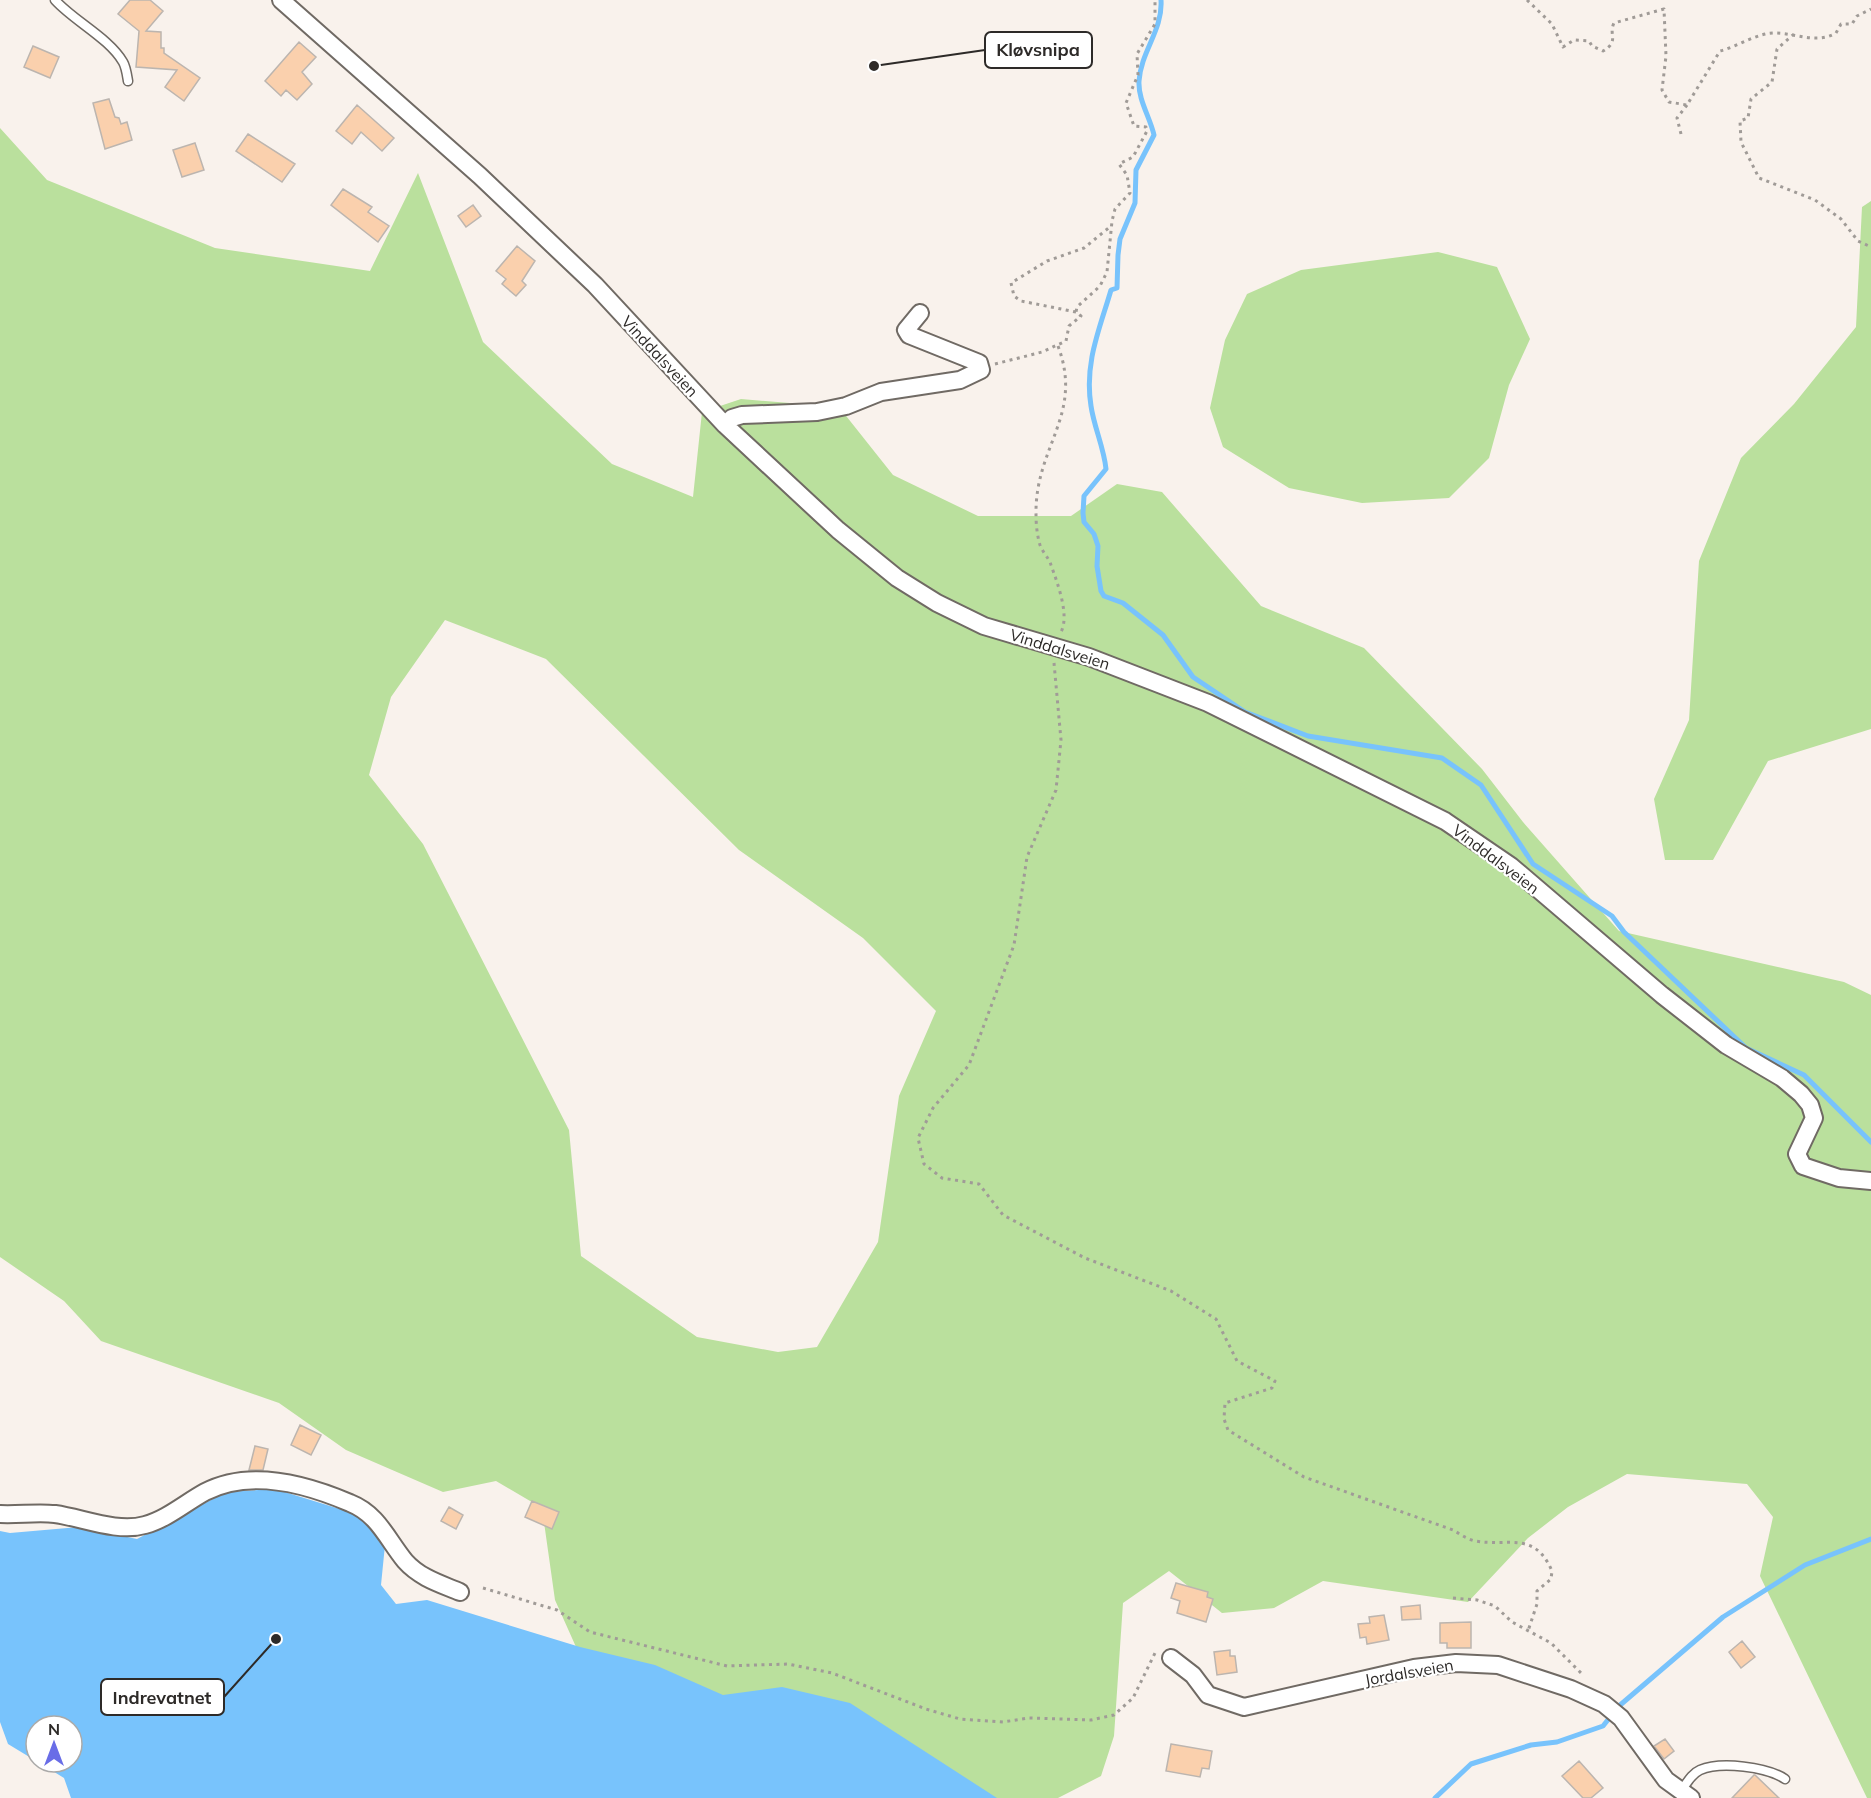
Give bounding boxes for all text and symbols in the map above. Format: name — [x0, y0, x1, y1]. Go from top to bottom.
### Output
callout: Kløvsnipa — [985, 32, 1092, 68]
text: Kløvsnipa — [996, 38, 1080, 61]
street label: Vinddalsveien — [617, 311, 703, 401]
street label: Vinddalsveien — [1007, 624, 1113, 674]
street label: Vinddalsveien — [1449, 820, 1543, 898]
street label: Jordalsveien — [1363, 1654, 1455, 1690]
callout: Indrevatnet — [101, 1679, 224, 1715]
text: Indrevatnet — [113, 1686, 212, 1709]
north arrow — [24, 1714, 84, 1774]
text: N — [48, 1719, 60, 1739]

